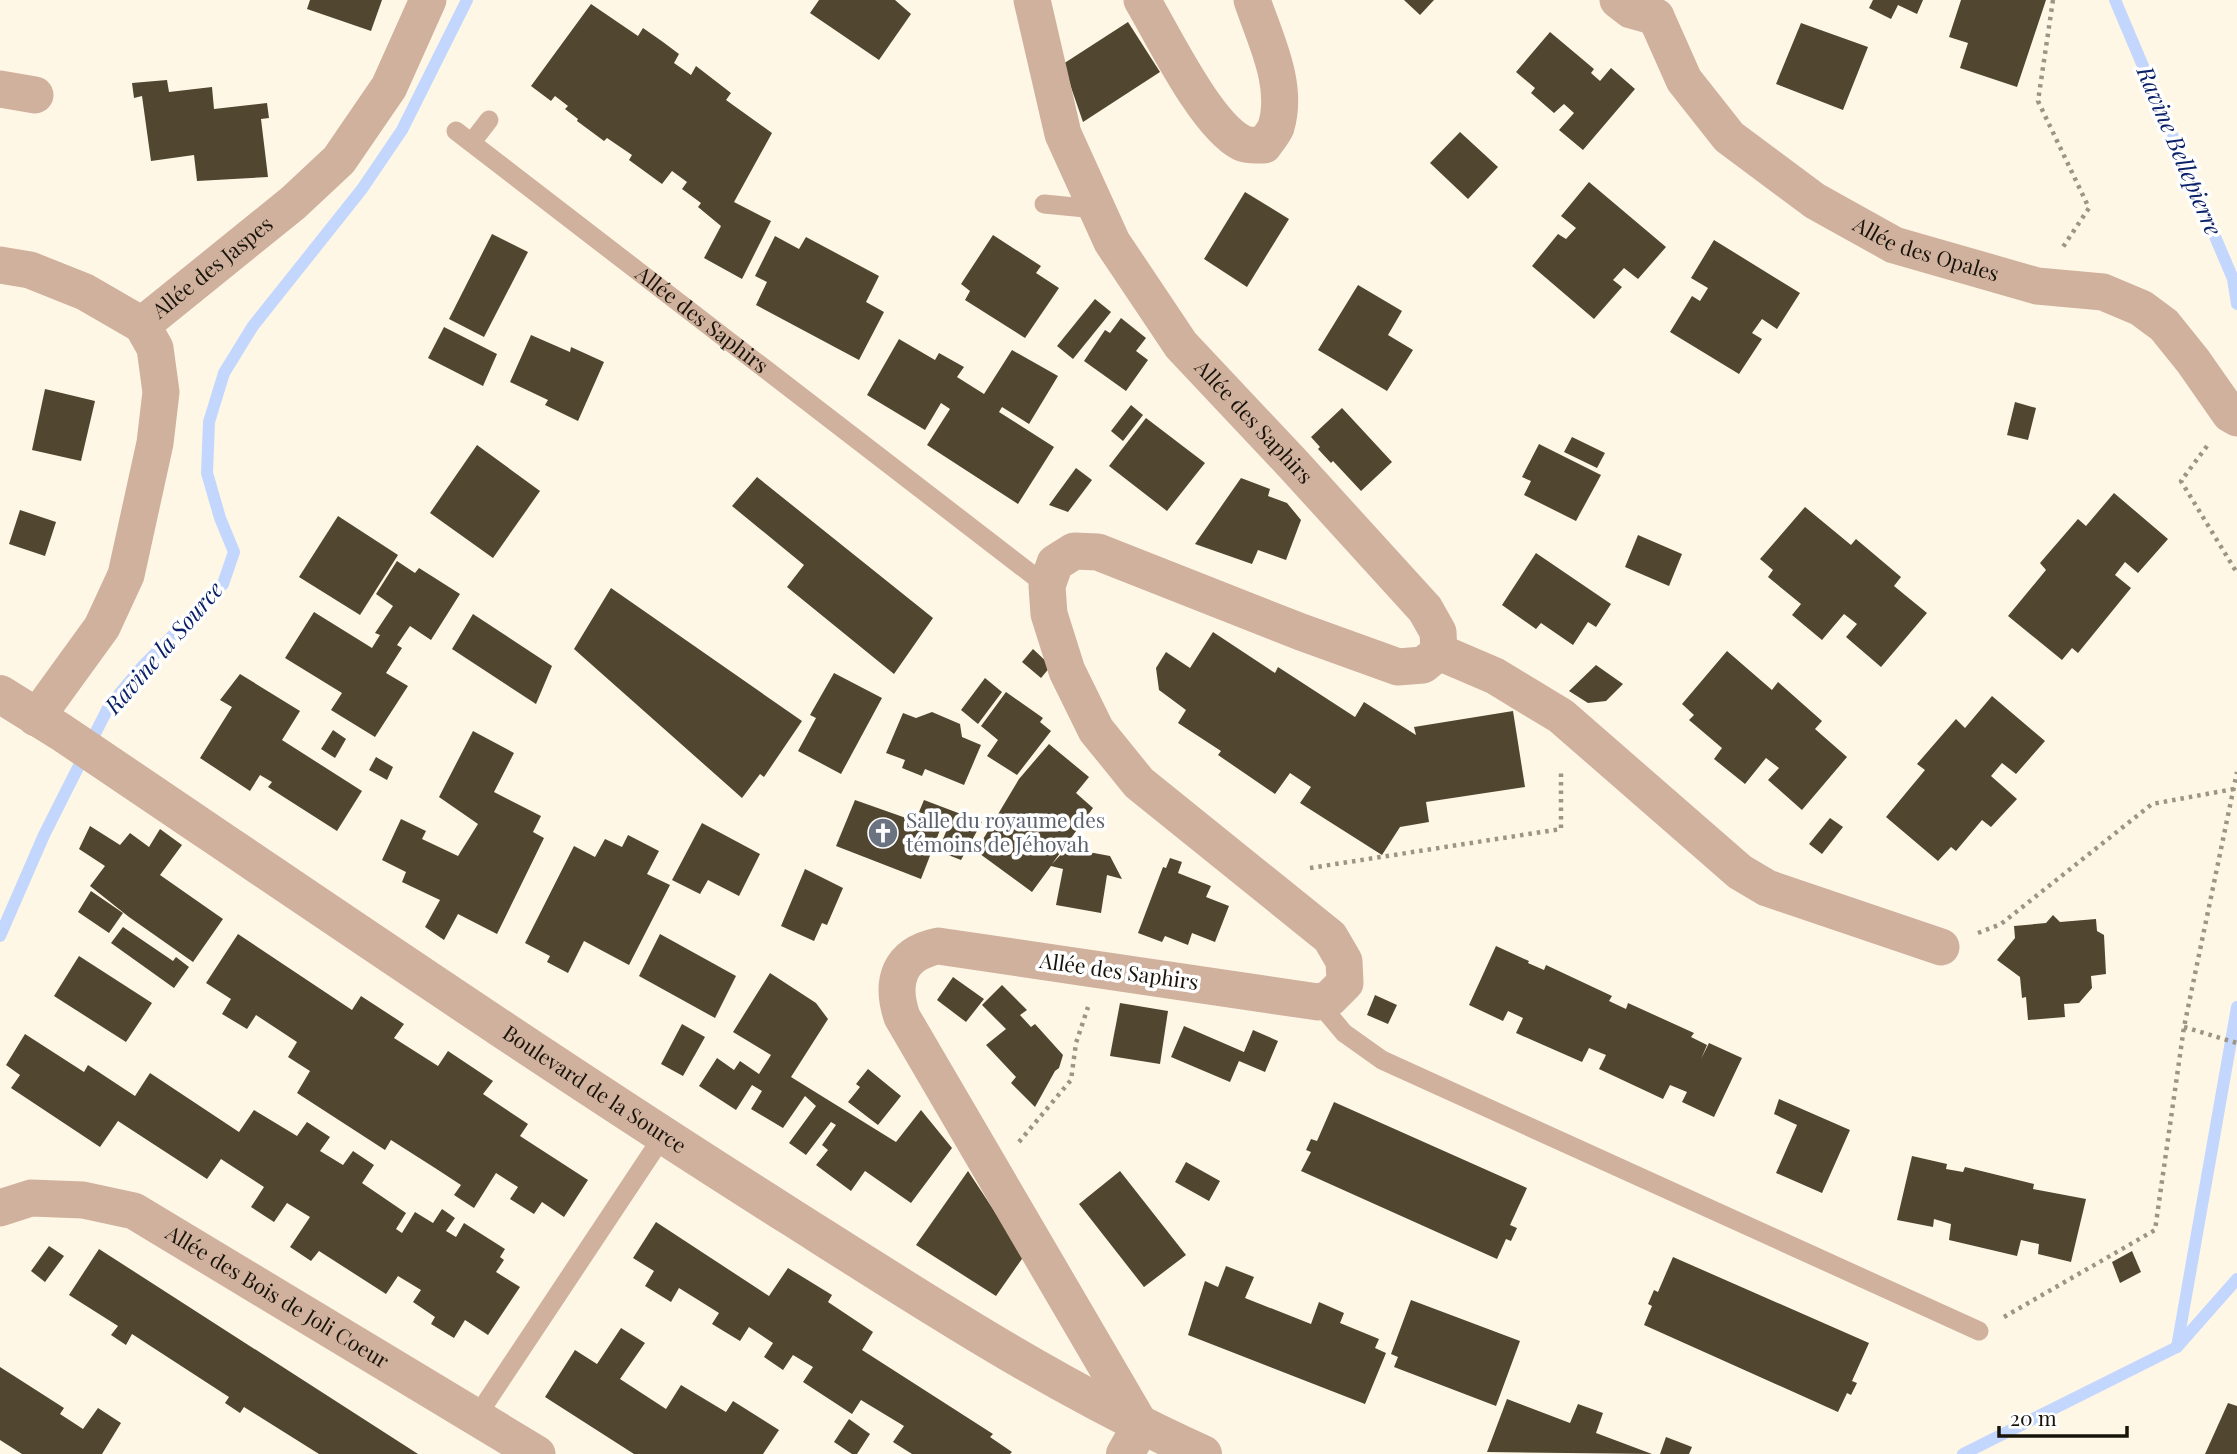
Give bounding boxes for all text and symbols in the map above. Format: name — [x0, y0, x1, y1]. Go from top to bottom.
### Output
water label: Ravine Bellepierre — [2130, 60, 2230, 240]
street label: Allée des Jaspes — [145, 209, 278, 324]
street label: Allée des Opales — [1848, 209, 2003, 286]
street label: Allée des Saphirs — [630, 258, 775, 379]
street label: Allée des Saphirs — [1189, 352, 1320, 489]
water label: Ravine la Source — [96, 574, 229, 721]
place label: Salle du royaume des témoins de Jéhovah — [906, 805, 1105, 857]
church icon: Salle du royaume des témoins de Jéhovah — [866, 816, 900, 850]
street label: Allée des Saphirs — [1037, 945, 1201, 995]
street label: Boulevard de la Source — [498, 1018, 692, 1158]
street label: Allée des Bois de Joli Coeur — [161, 1217, 396, 1374]
scale bar — [1999, 1394, 2127, 1438]
text: 20 m — [2010, 1403, 2057, 1431]

